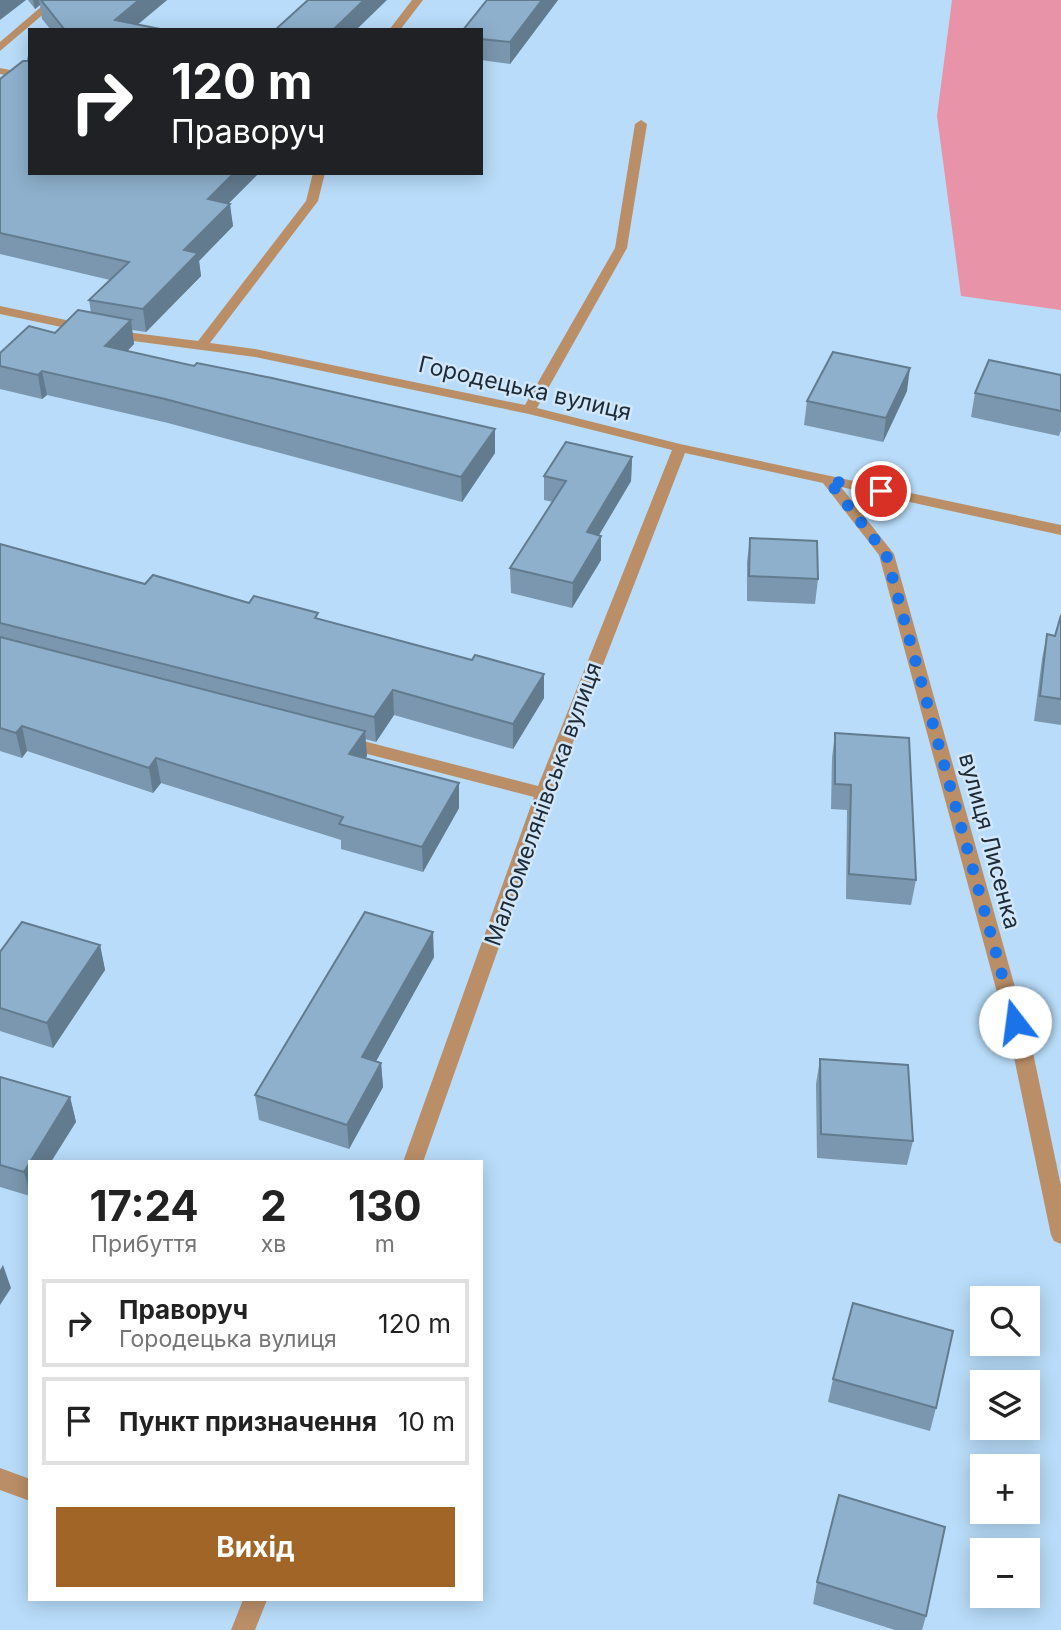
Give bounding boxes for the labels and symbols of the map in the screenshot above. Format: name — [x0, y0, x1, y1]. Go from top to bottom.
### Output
street label: Городецька вулиця — [416, 350, 634, 426]
pin — [851, 461, 911, 521]
street label: Малоомелянівська вулиця — [479, 658, 607, 950]
street label: вулиця Лисенка — [953, 750, 1027, 932]
position arrow — [978, 985, 1052, 1059]

